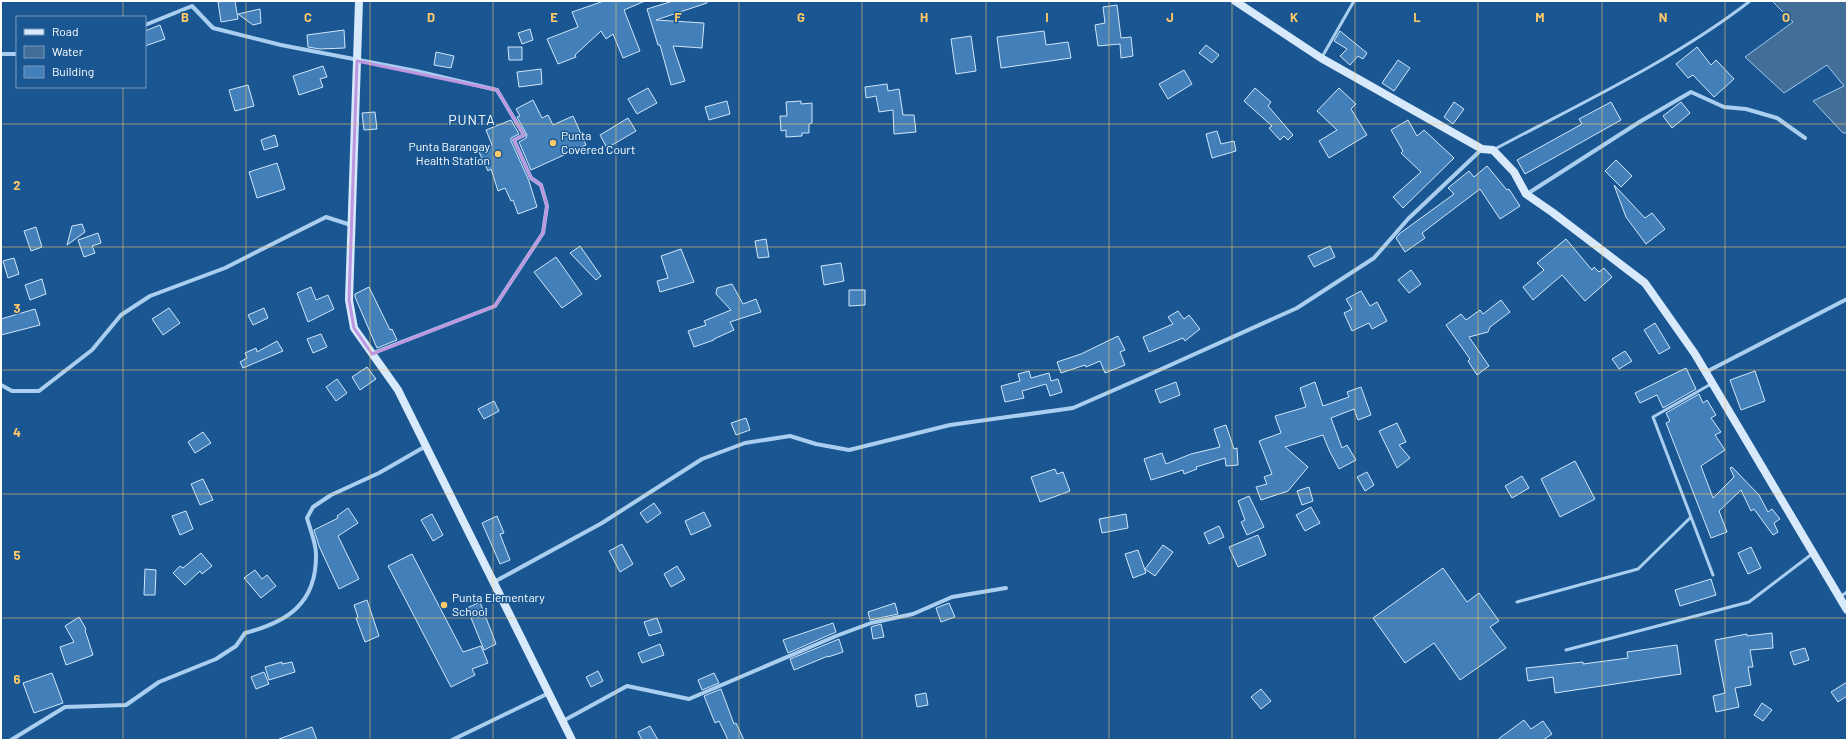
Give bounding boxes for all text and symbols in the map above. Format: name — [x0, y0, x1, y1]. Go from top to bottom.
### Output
text: B — [181, 9, 189, 25]
text: C — [304, 9, 312, 25]
text: D — [427, 9, 435, 25]
text: E — [550, 9, 558, 25]
text: F — [674, 9, 682, 25]
text: G — [797, 9, 805, 25]
text: H — [920, 9, 928, 25]
text: I — [1045, 9, 1049, 25]
text: J — [1166, 9, 1174, 25]
text: K — [1290, 9, 1298, 25]
text: L — [1413, 9, 1421, 25]
text: M — [1535, 9, 1545, 25]
text: N — [1659, 9, 1667, 25]
text: O — [1782, 9, 1790, 25]
legend — [16, 16, 146, 88]
text: Road — [52, 24, 79, 38]
text: Water — [52, 44, 84, 58]
text: Building — [52, 64, 94, 78]
district label: PUNTA — [448, 111, 496, 128]
place label: Punta Covered Court — [561, 128, 635, 156]
marker: Punta Covered Court — [548, 138, 558, 148]
place label: Punta Barangay Health Station — [409, 139, 490, 167]
marker: Punta Barangay Health Station — [493, 149, 503, 159]
text: 2 — [13, 177, 21, 193]
text: 3 — [13, 300, 21, 316]
text: 4 — [13, 424, 21, 440]
text: 5 — [13, 547, 21, 563]
place label: Punta Elementary School — [452, 590, 545, 618]
marker: Punta Elementary School — [439, 600, 449, 610]
text: 6 — [14, 671, 21, 687]

